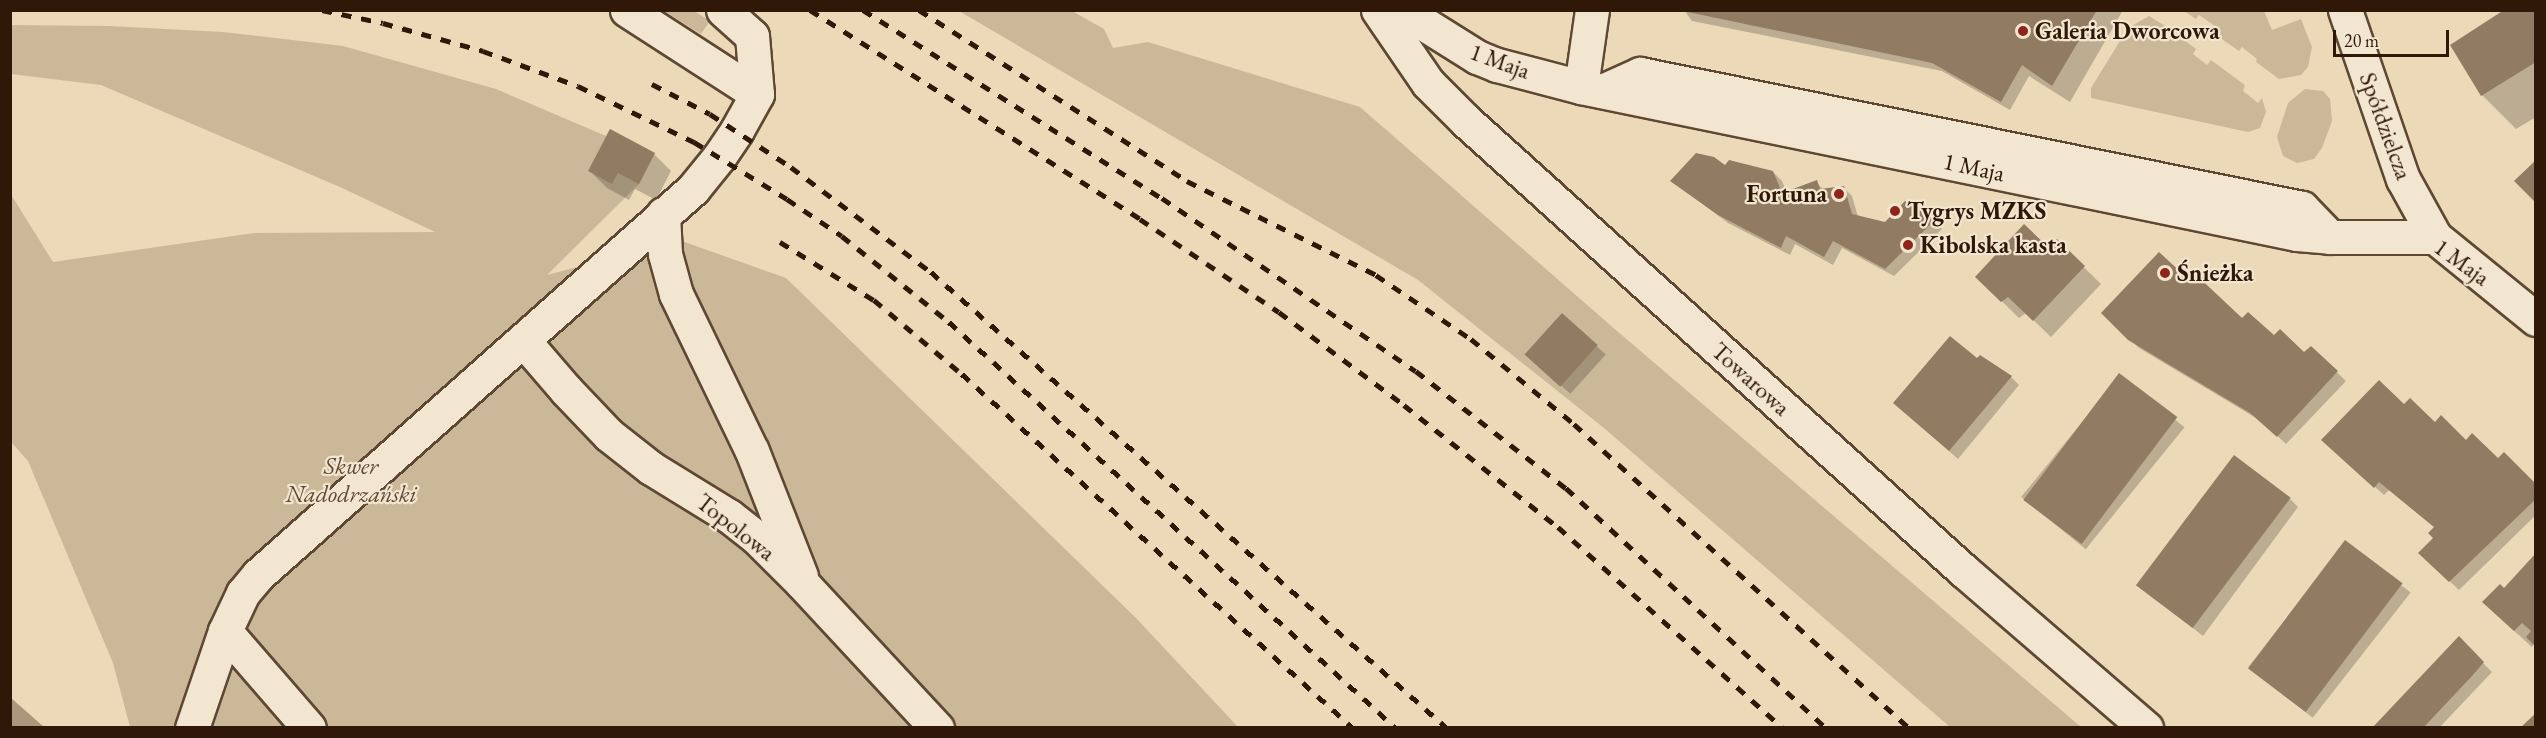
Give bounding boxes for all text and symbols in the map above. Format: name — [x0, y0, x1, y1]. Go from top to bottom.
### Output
place label: Galeria Dworcowa — [2035, 17, 2220, 45]
scale bar — [2336, 18, 2452, 56]
marker: Galeria Dworcowa — [2016, 24, 2030, 38]
text: 20 m — [2344, 29, 2379, 52]
street label: 1 Maja — [1466, 37, 1534, 85]
street label: Spółdzielcza — [2353, 69, 2419, 183]
street label: 1 Maja — [1941, 146, 2007, 188]
place label: Fortuna — [1746, 180, 1827, 208]
marker: Fortuna — [1832, 187, 1846, 201]
place label: Tygrys MZKS — [1907, 197, 2046, 225]
marker: Tygrys MZKS — [1888, 204, 1902, 218]
place label: Kibolska kasta — [1920, 231, 2067, 259]
street label: 1 Maja — [2429, 232, 2495, 292]
marker: Kibolska kasta — [1901, 238, 1915, 252]
place label: Śnieżka — [2177, 259, 2254, 287]
marker: Śnieżka — [2158, 266, 2172, 280]
street label: Towarowa — [1706, 336, 1796, 422]
park label: Skwer Nadodrzański — [285, 452, 417, 508]
street label: Topolowa — [691, 487, 781, 567]

